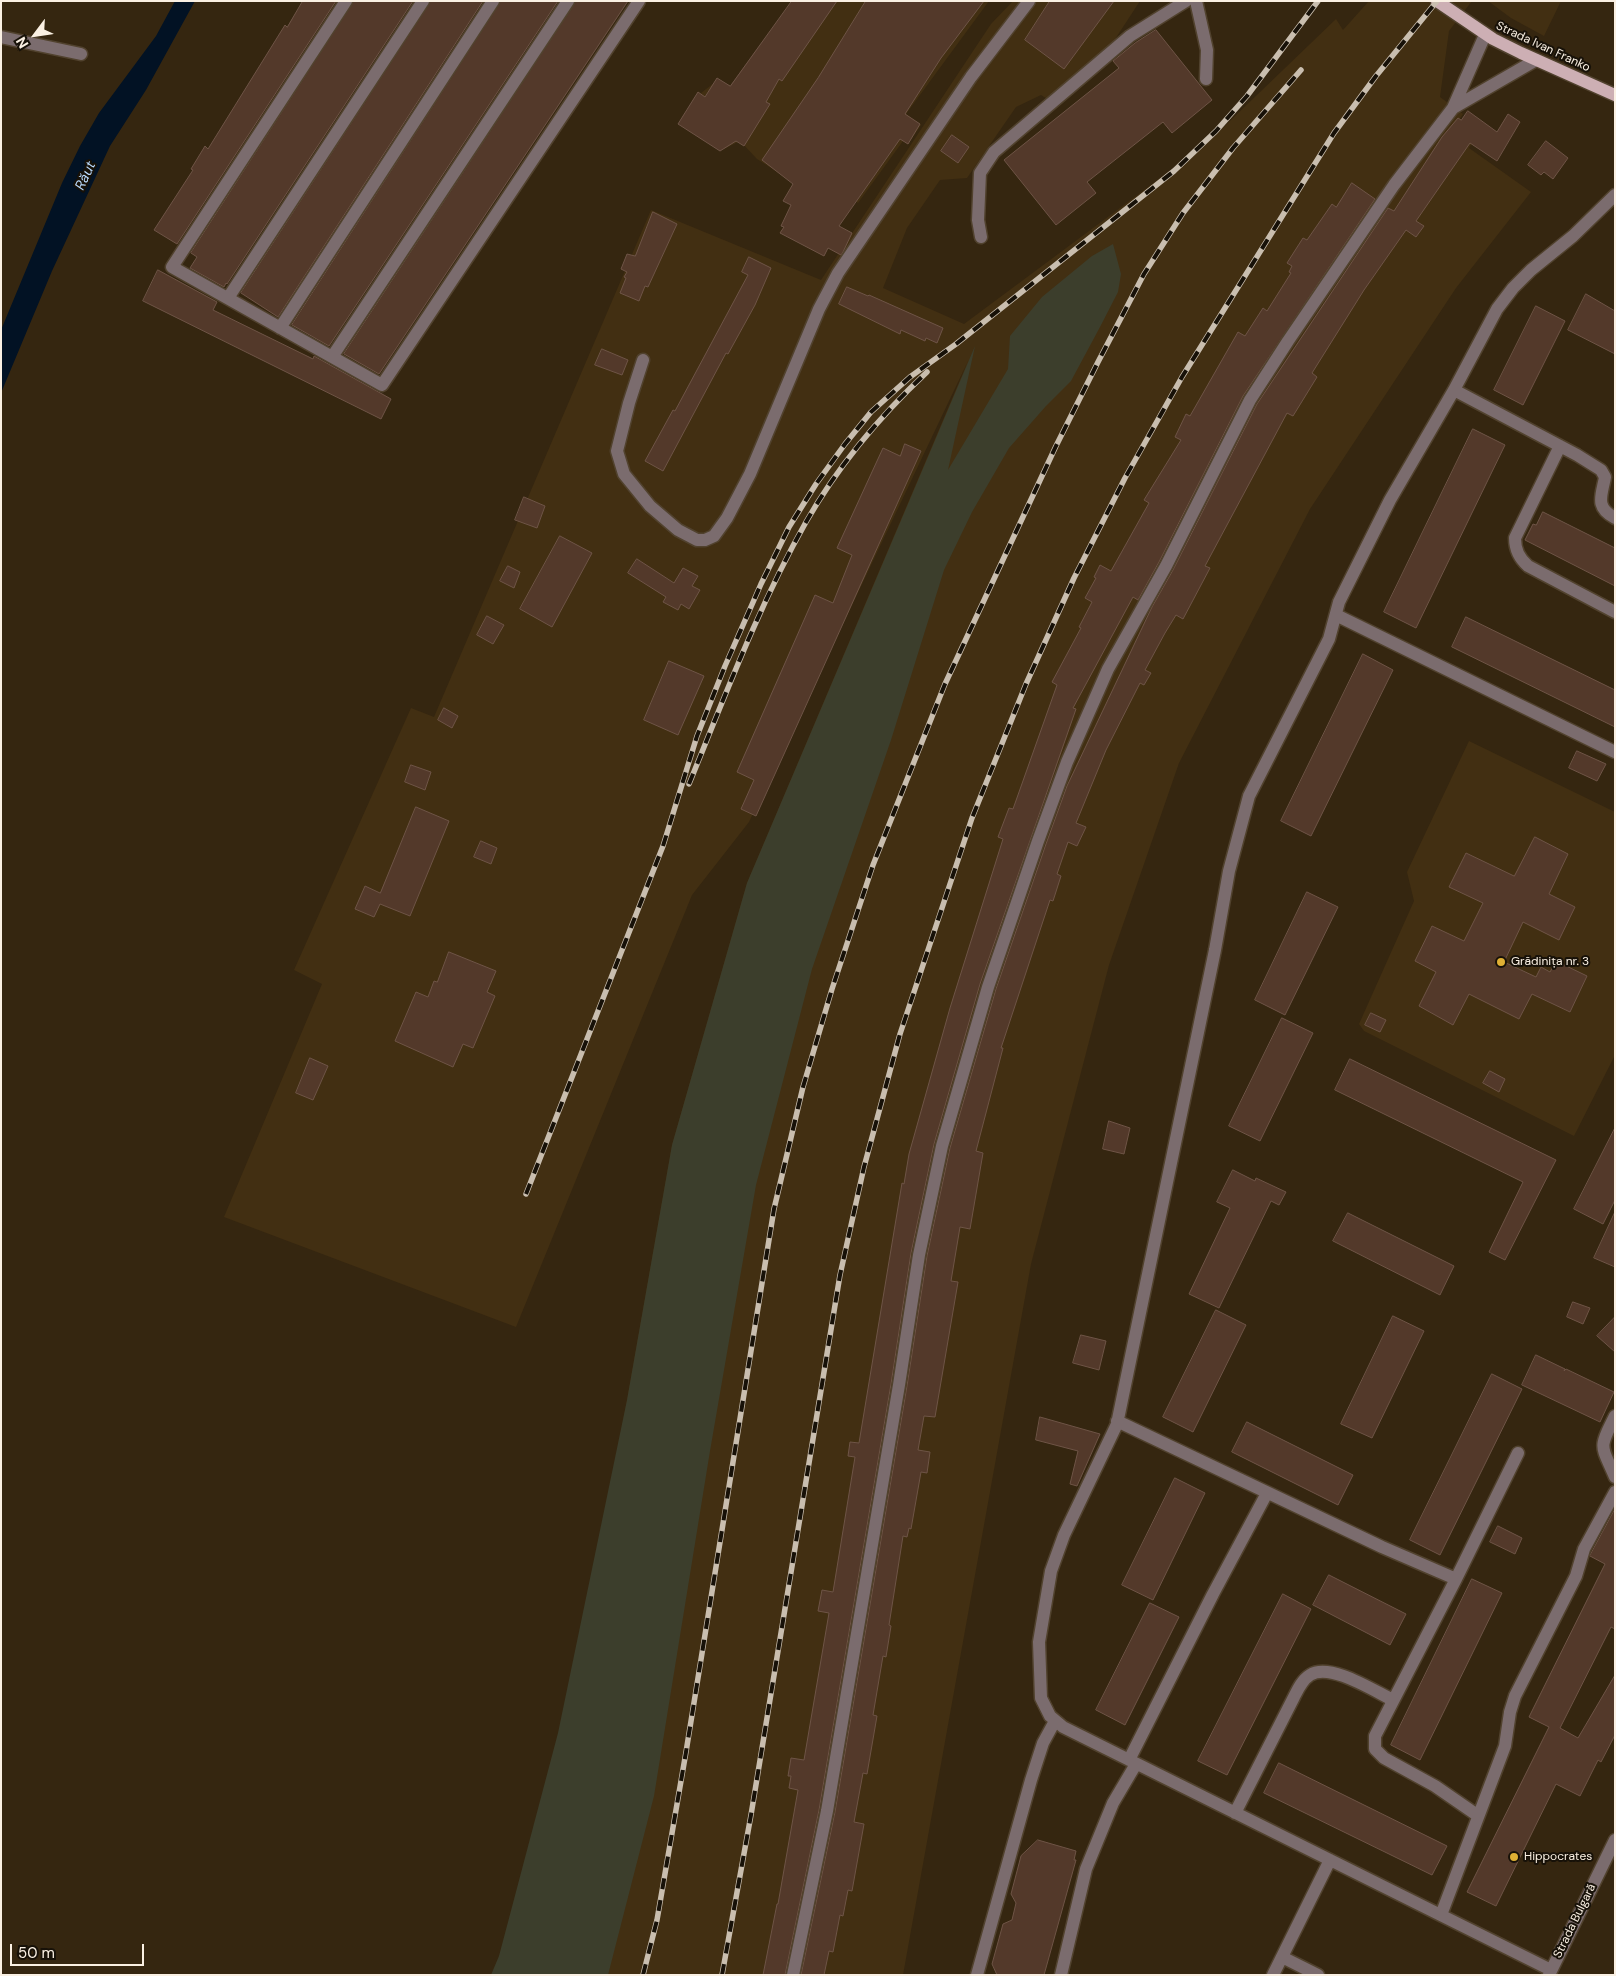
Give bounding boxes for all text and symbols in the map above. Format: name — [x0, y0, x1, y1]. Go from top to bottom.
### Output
north arrow — [10, 10, 60, 60]
street label: Strada Ivan Franko — [1494, 19, 1592, 75]
text: N — [12, 34, 32, 52]
water label: Răut — [72, 159, 100, 193]
place label: Grădinița nr. 3 — [1511, 955, 1589, 969]
marker: Grădinița nr. 3 — [1495, 956, 1507, 968]
place label: Hippocrates — [1524, 1850, 1592, 1864]
marker: Hippocrates — [1508, 1851, 1520, 1863]
street label: Strada Bulgară — [1551, 1882, 1599, 1960]
scale bar — [12, 1934, 146, 1966]
text: 50 m — [18, 1943, 55, 1963]

